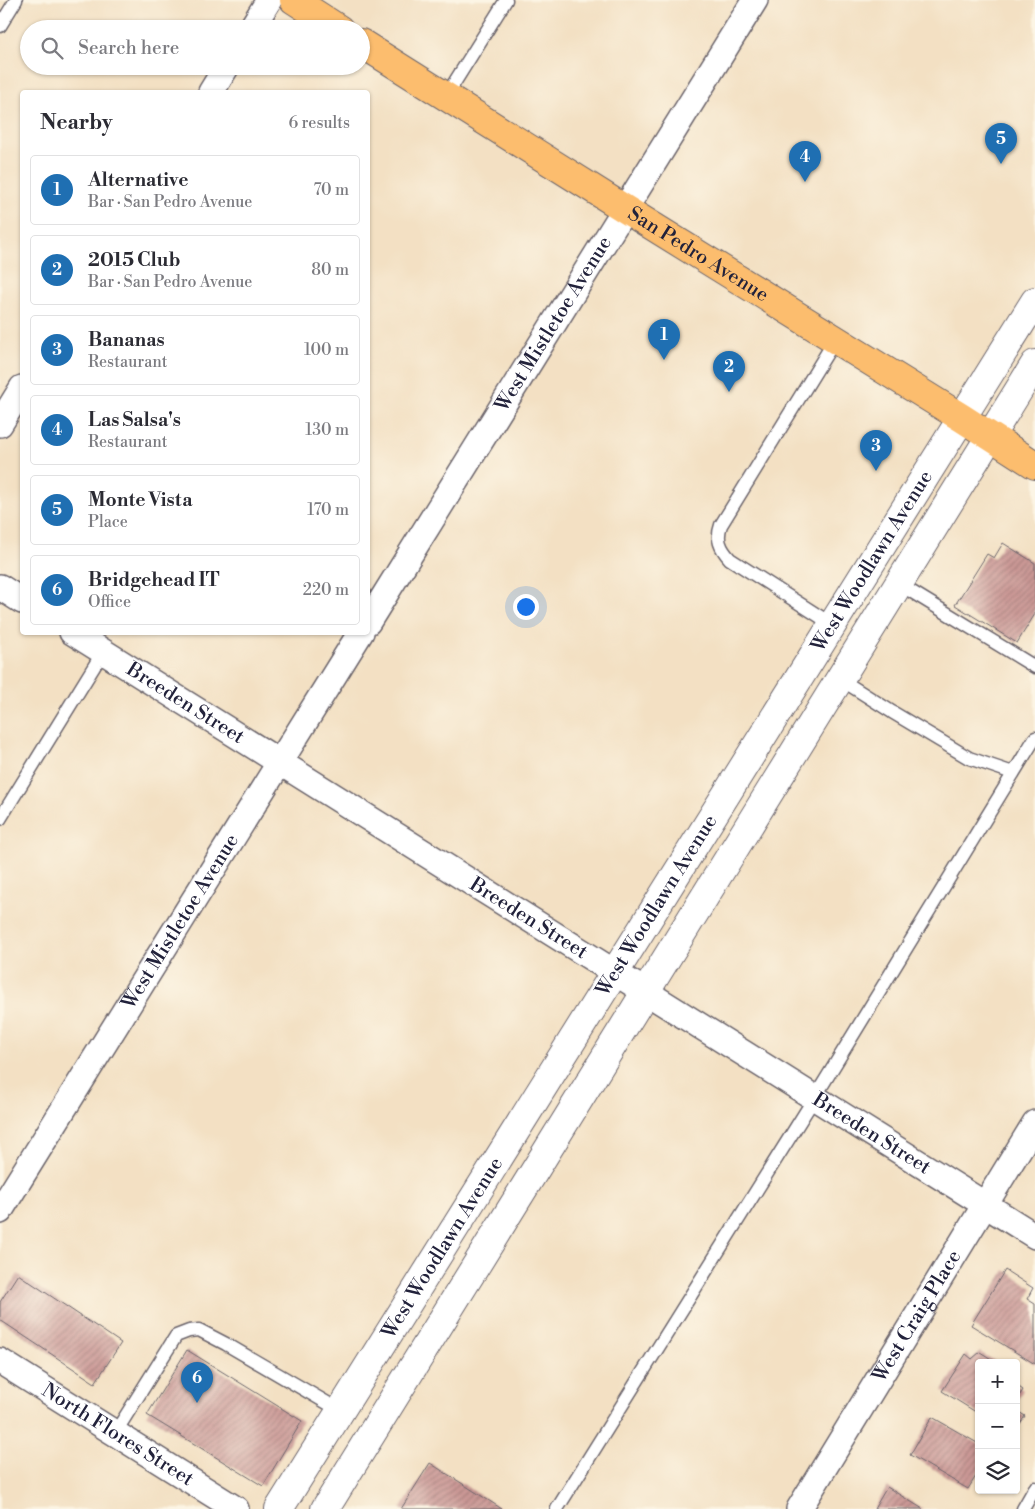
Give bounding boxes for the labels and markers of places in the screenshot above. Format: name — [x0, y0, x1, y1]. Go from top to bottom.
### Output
pin: 5 — [985, 123, 1017, 164]
pin: 4 — [789, 141, 821, 182]
pin: 1 — [648, 319, 680, 360]
pin: 2 — [713, 351, 745, 392]
pin: 3 — [860, 430, 892, 471]
pin: 6 — [181, 1362, 213, 1403]

